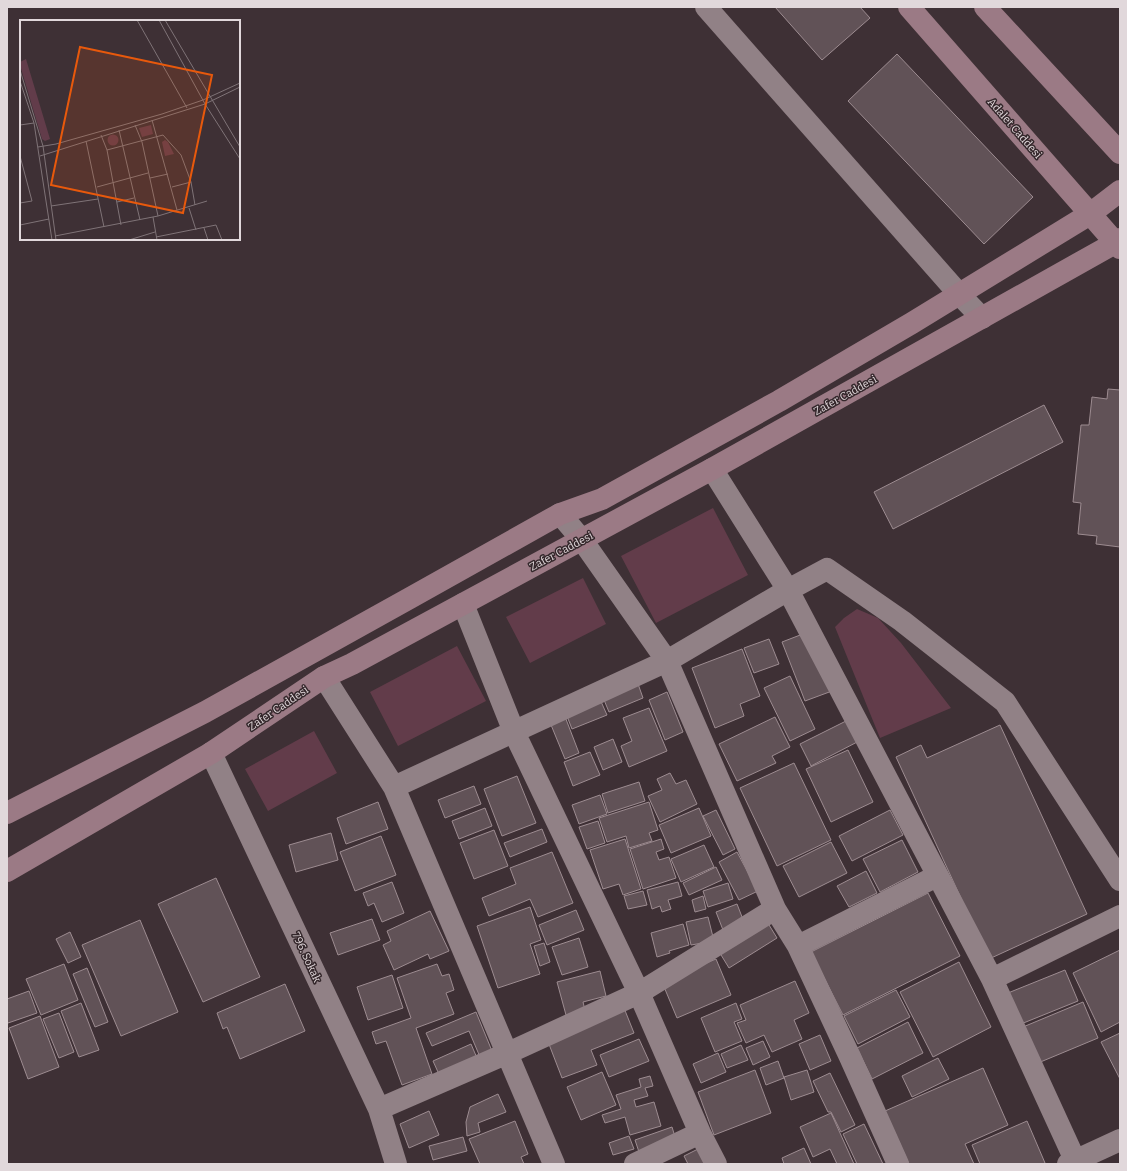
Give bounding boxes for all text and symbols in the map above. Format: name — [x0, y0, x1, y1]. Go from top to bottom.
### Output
inset map — [20, 20, 240, 240]
street label: Adalet Caddesi — [985, 95, 1045, 162]
street label: Zafer Caddesi — [811, 372, 880, 418]
street label: Zafer Caddesi — [527, 529, 596, 574]
street label: Zafer Caddesi — [246, 683, 312, 733]
street label: 796. Sokak — [289, 930, 324, 985]

